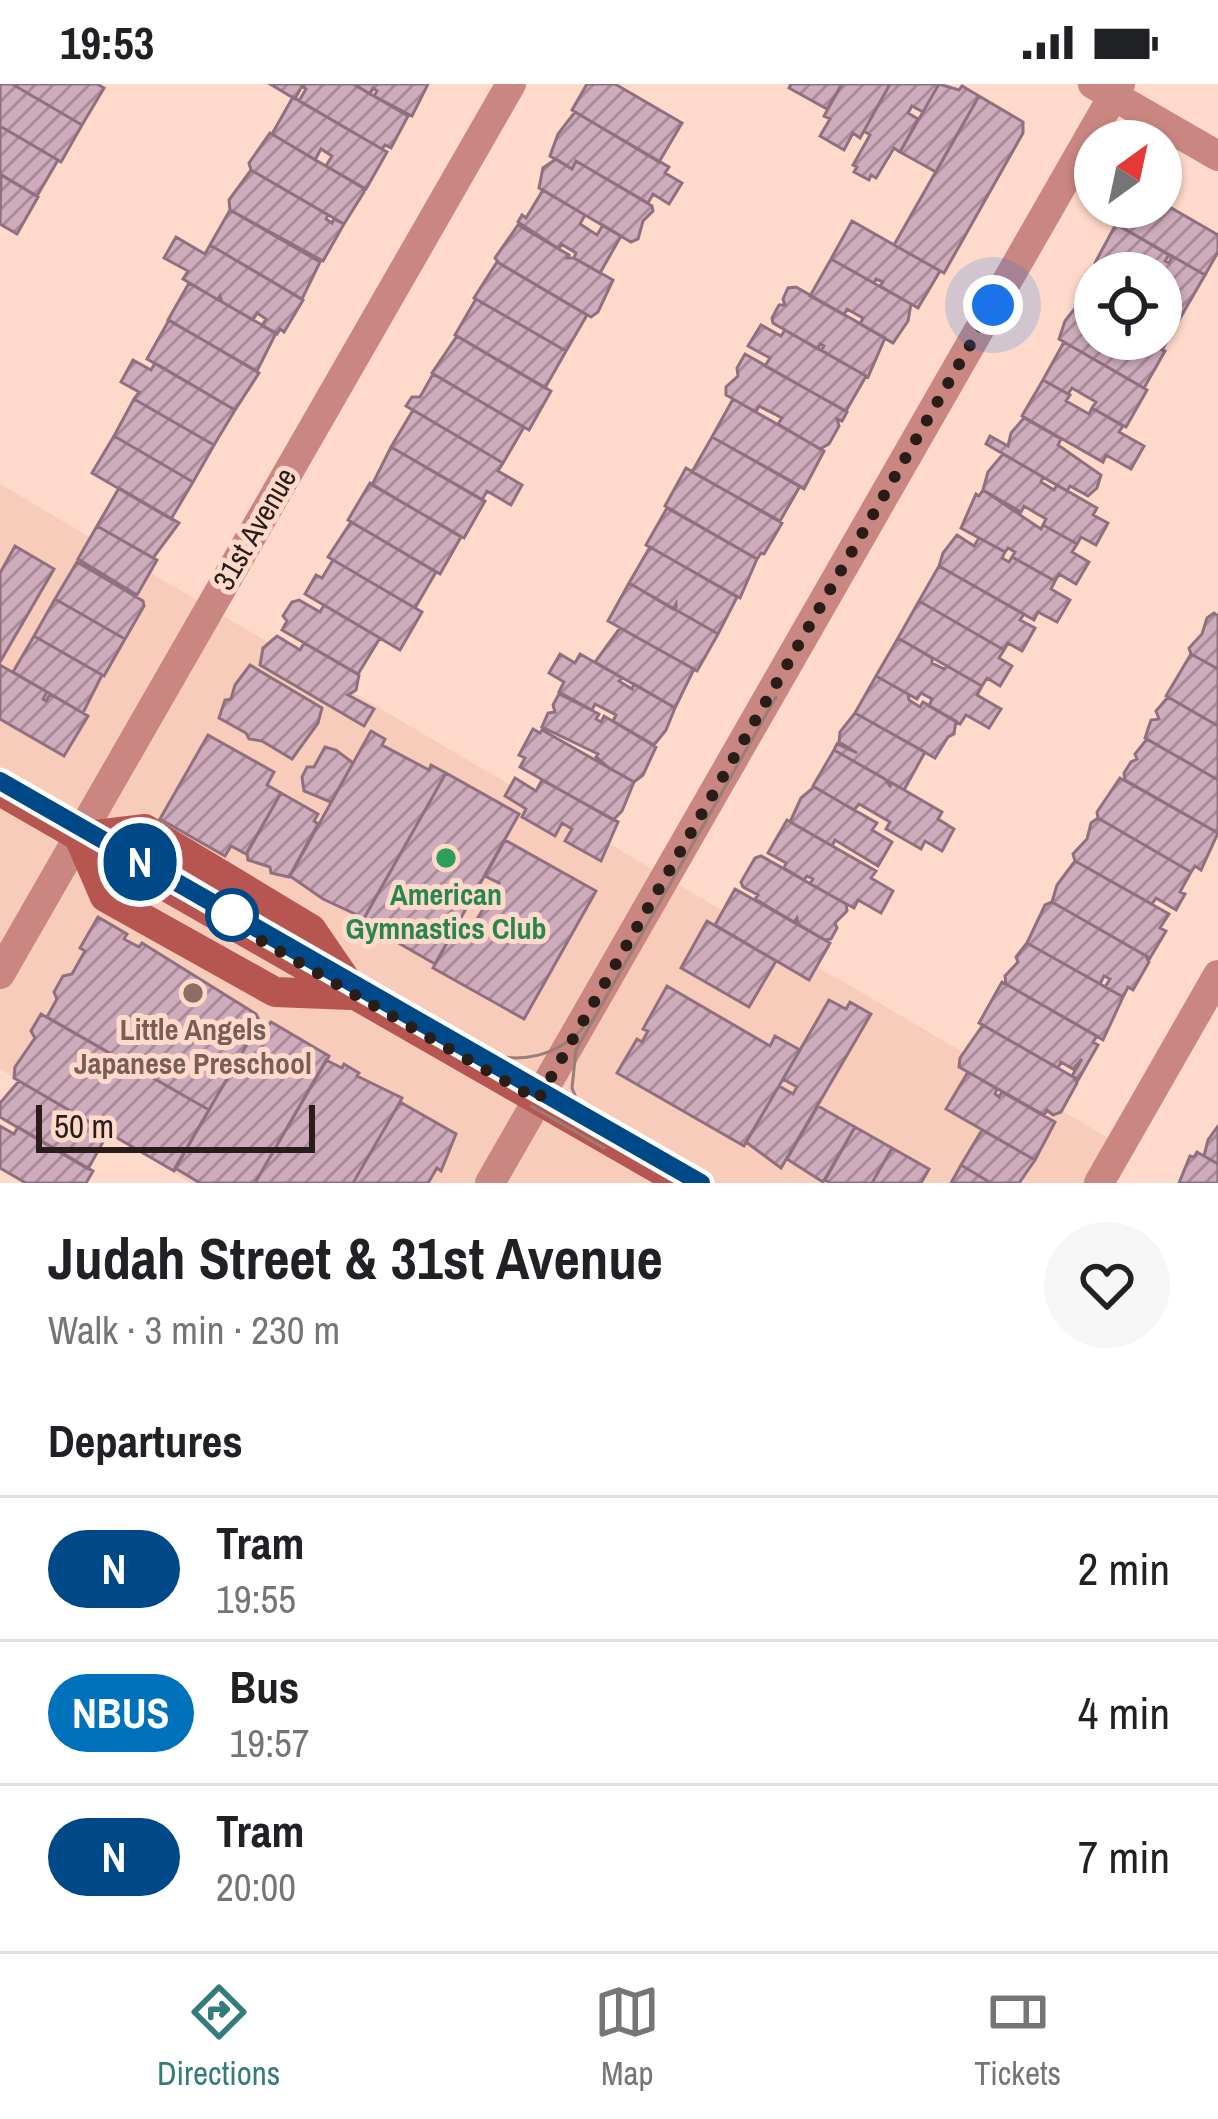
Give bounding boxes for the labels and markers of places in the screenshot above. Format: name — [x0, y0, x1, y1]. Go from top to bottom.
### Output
marker: American Gymnastics Club — [433, 845, 459, 871]
place label: American Gymnastics Club — [346, 874, 546, 948]
unlabelled marker — [207, 890, 257, 940]
marker: Little Angels Japanese Preschool — [180, 980, 206, 1006]
place label: Little Angels Japanese Preschool — [74, 1009, 312, 1083]

